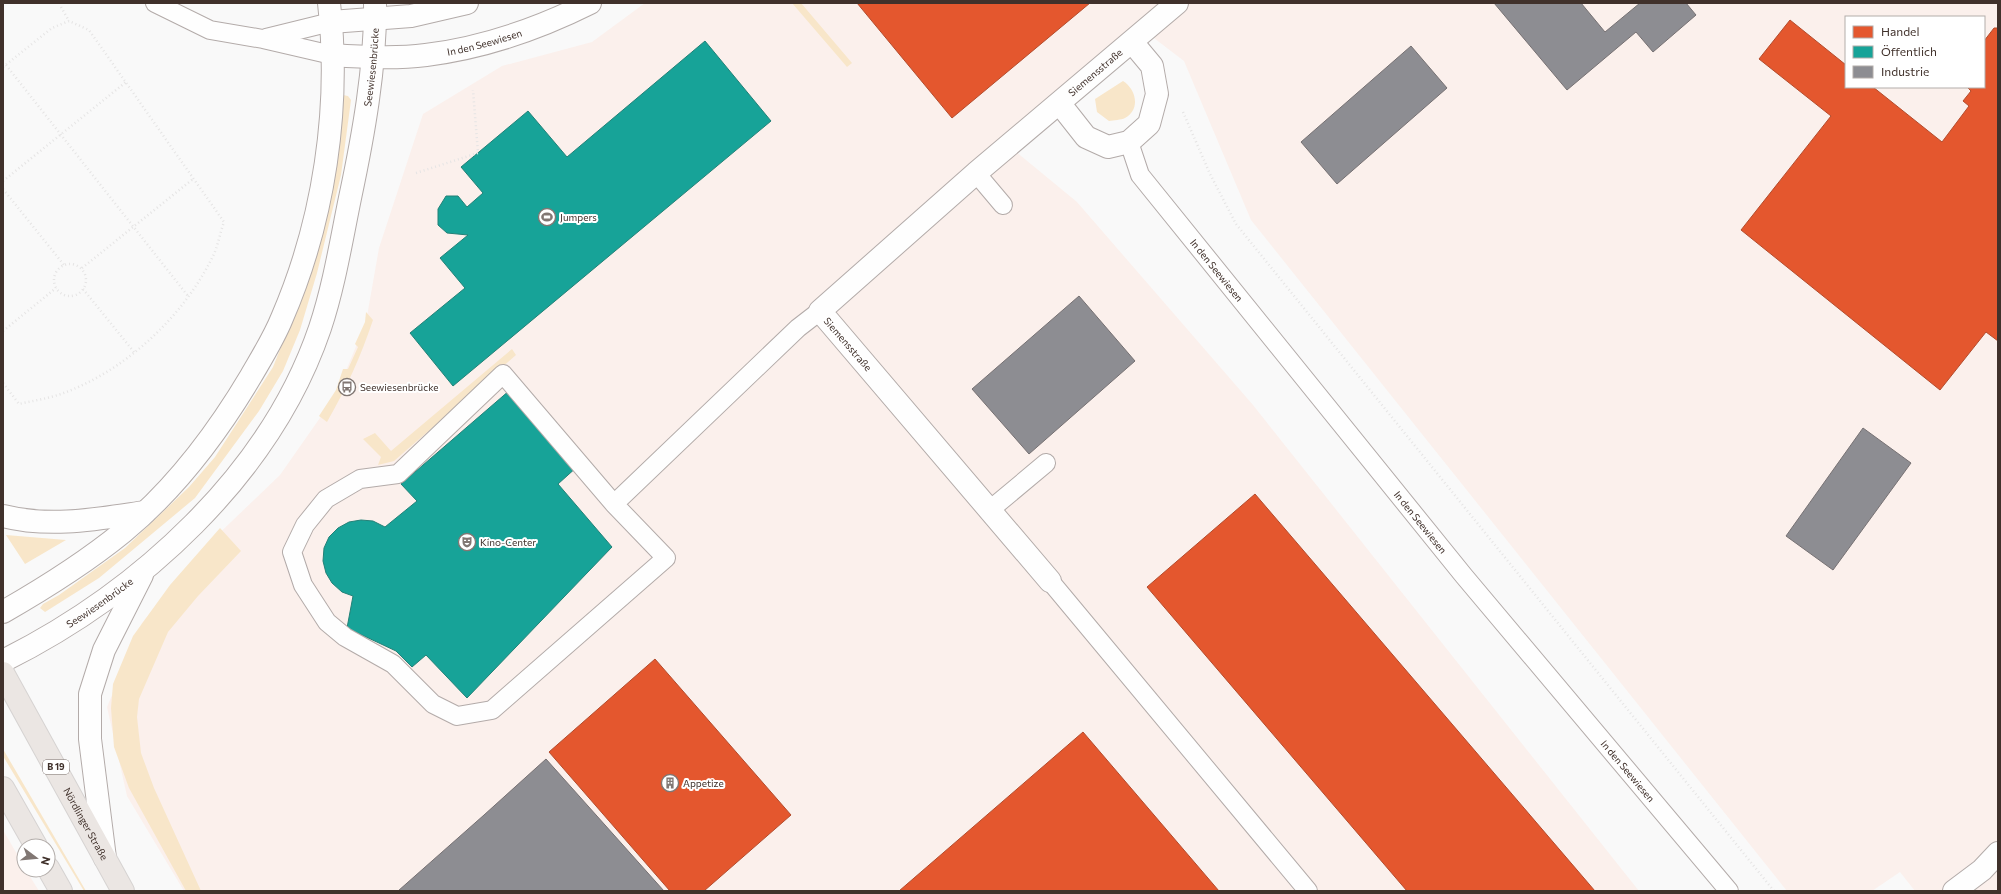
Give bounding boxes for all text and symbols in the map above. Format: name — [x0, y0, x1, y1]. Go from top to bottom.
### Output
legend — [1845, 16, 1985, 88]
text: Handel — [1881, 24, 1919, 38]
street label: In den Seewiesen — [446, 26, 523, 58]
street label: Seewiesenbrücke — [361, 28, 381, 107]
text: Öffentlich — [1881, 44, 1937, 58]
street label: Siemensstraße — [1066, 46, 1125, 98]
text: Industrie — [1881, 64, 1929, 78]
sports icon: Jumpers — [537, 207, 557, 227]
place label: Jumpers — [560, 211, 597, 223]
street label: In den Seewiesen — [1188, 236, 1246, 304]
street label: Siemensstraße — [821, 315, 875, 373]
bus stop icon: Seewiesenbrücke — [337, 377, 357, 397]
place label: Seewiesenbrücke — [360, 381, 439, 393]
street label: In den Seewiesen — [1392, 488, 1449, 556]
theatre icon: Kino-Center — [457, 532, 477, 552]
place label: Kino-Center — [480, 536, 536, 548]
street label: Seewiesenbrücke — [64, 575, 135, 630]
street label: In den Seewiesen — [1599, 738, 1657, 804]
road number: B 19 — [43, 760, 69, 774]
building icon: Appetize — [660, 773, 680, 793]
place label: Appetize — [683, 777, 724, 789]
street label: Nördlinger Straße — [61, 785, 111, 862]
north arrow — [16, 838, 56, 878]
text: N — [39, 855, 53, 867]

